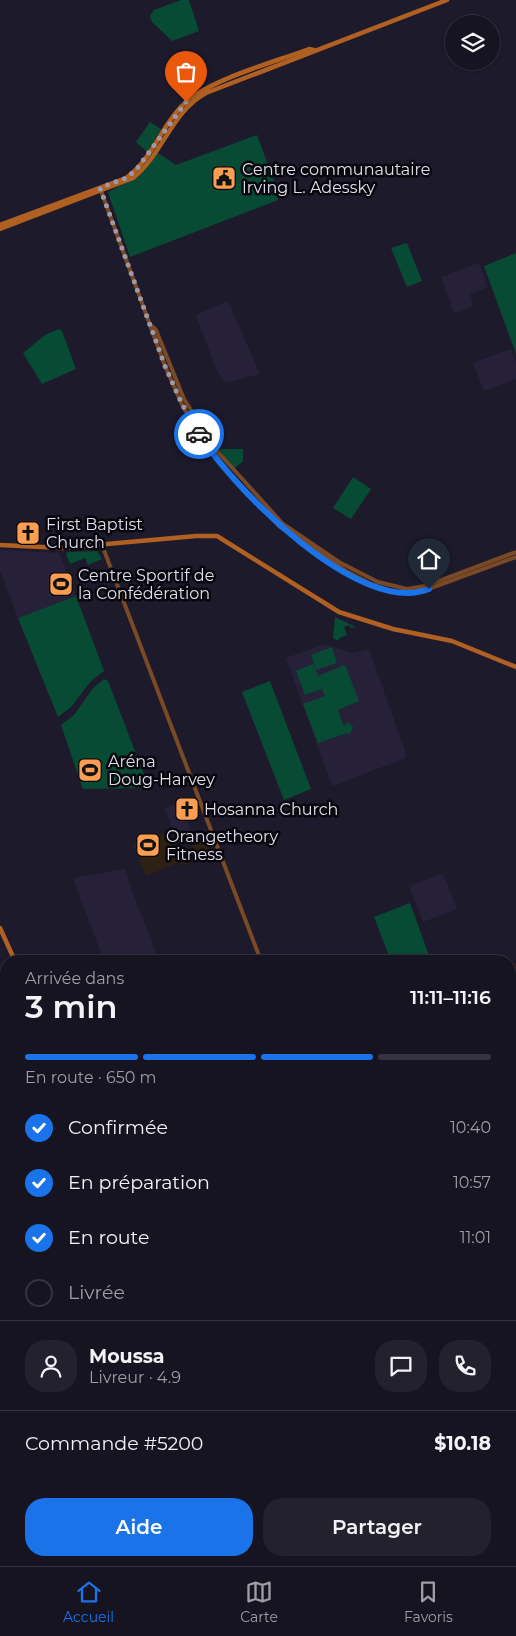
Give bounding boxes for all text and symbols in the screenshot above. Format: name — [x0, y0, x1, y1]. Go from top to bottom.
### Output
map controls — [445, 15, 500, 70]
button: layers — [445, 15, 500, 70]
pin — [165, 51, 207, 102]
icon: bag — [172, 58, 200, 86]
place label: Centre communautaire Irving L. Adessky — [242, 160, 430, 197]
public building icon: Centre communautaire Irving L. Adessky — [211, 165, 237, 191]
courier — [174, 409, 224, 459]
icon: car — [185, 420, 213, 448]
place label: First Baptist Church — [46, 515, 143, 552]
church icon: First Baptist Church — [15, 520, 41, 546]
pin — [408, 538, 450, 589]
icon: home — [415, 545, 443, 573]
place label: Centre Sportif de la Confédération — [78, 566, 214, 603]
sports icon: Centre Sportif de la Confédération — [48, 571, 74, 597]
place label: Aréna Doug-Harvey — [108, 752, 215, 789]
sports icon: Aréna Doug-Harvey — [77, 757, 103, 783]
church icon: Hosanna Church — [174, 796, 200, 822]
place label: Hosanna Church — [204, 800, 338, 819]
place label: Orangetheory Fitness — [166, 827, 278, 864]
sports icon: Orangetheory Fitness — [135, 832, 161, 858]
text: Arrivée dans — [25, 969, 124, 988]
text: 11:11–11:16 — [410, 986, 491, 1009]
text: 3 min — [25, 987, 117, 1026]
text: En route · 650 m — [25, 1068, 157, 1087]
icon: check — [25, 1114, 53, 1142]
text: Confirmée — [68, 1116, 168, 1139]
text: 10:40 — [450, 1118, 491, 1137]
icon: check — [25, 1169, 53, 1197]
text: En préparation — [68, 1171, 210, 1194]
text: 10:57 — [453, 1173, 491, 1192]
icon: check — [25, 1224, 53, 1252]
text: En route — [68, 1226, 149, 1249]
text: 11:01 — [460, 1228, 491, 1247]
text: Livrée — [68, 1281, 125, 1304]
button: person — [25, 1340, 77, 1392]
button: chat — [375, 1340, 427, 1392]
button: phone — [439, 1340, 491, 1392]
text: Moussa — [89, 1345, 165, 1368]
text: Livreur · 4.9 — [89, 1368, 181, 1387]
text: Commande #5200 — [25, 1432, 203, 1455]
text: $10.18 — [434, 1432, 491, 1455]
button: Aide — [25, 1498, 253, 1556]
button: Partager — [263, 1498, 491, 1556]
tab: Accueil — [63, 1578, 114, 1626]
tab: Carte — [240, 1578, 278, 1626]
tab: Favoris — [404, 1578, 453, 1626]

